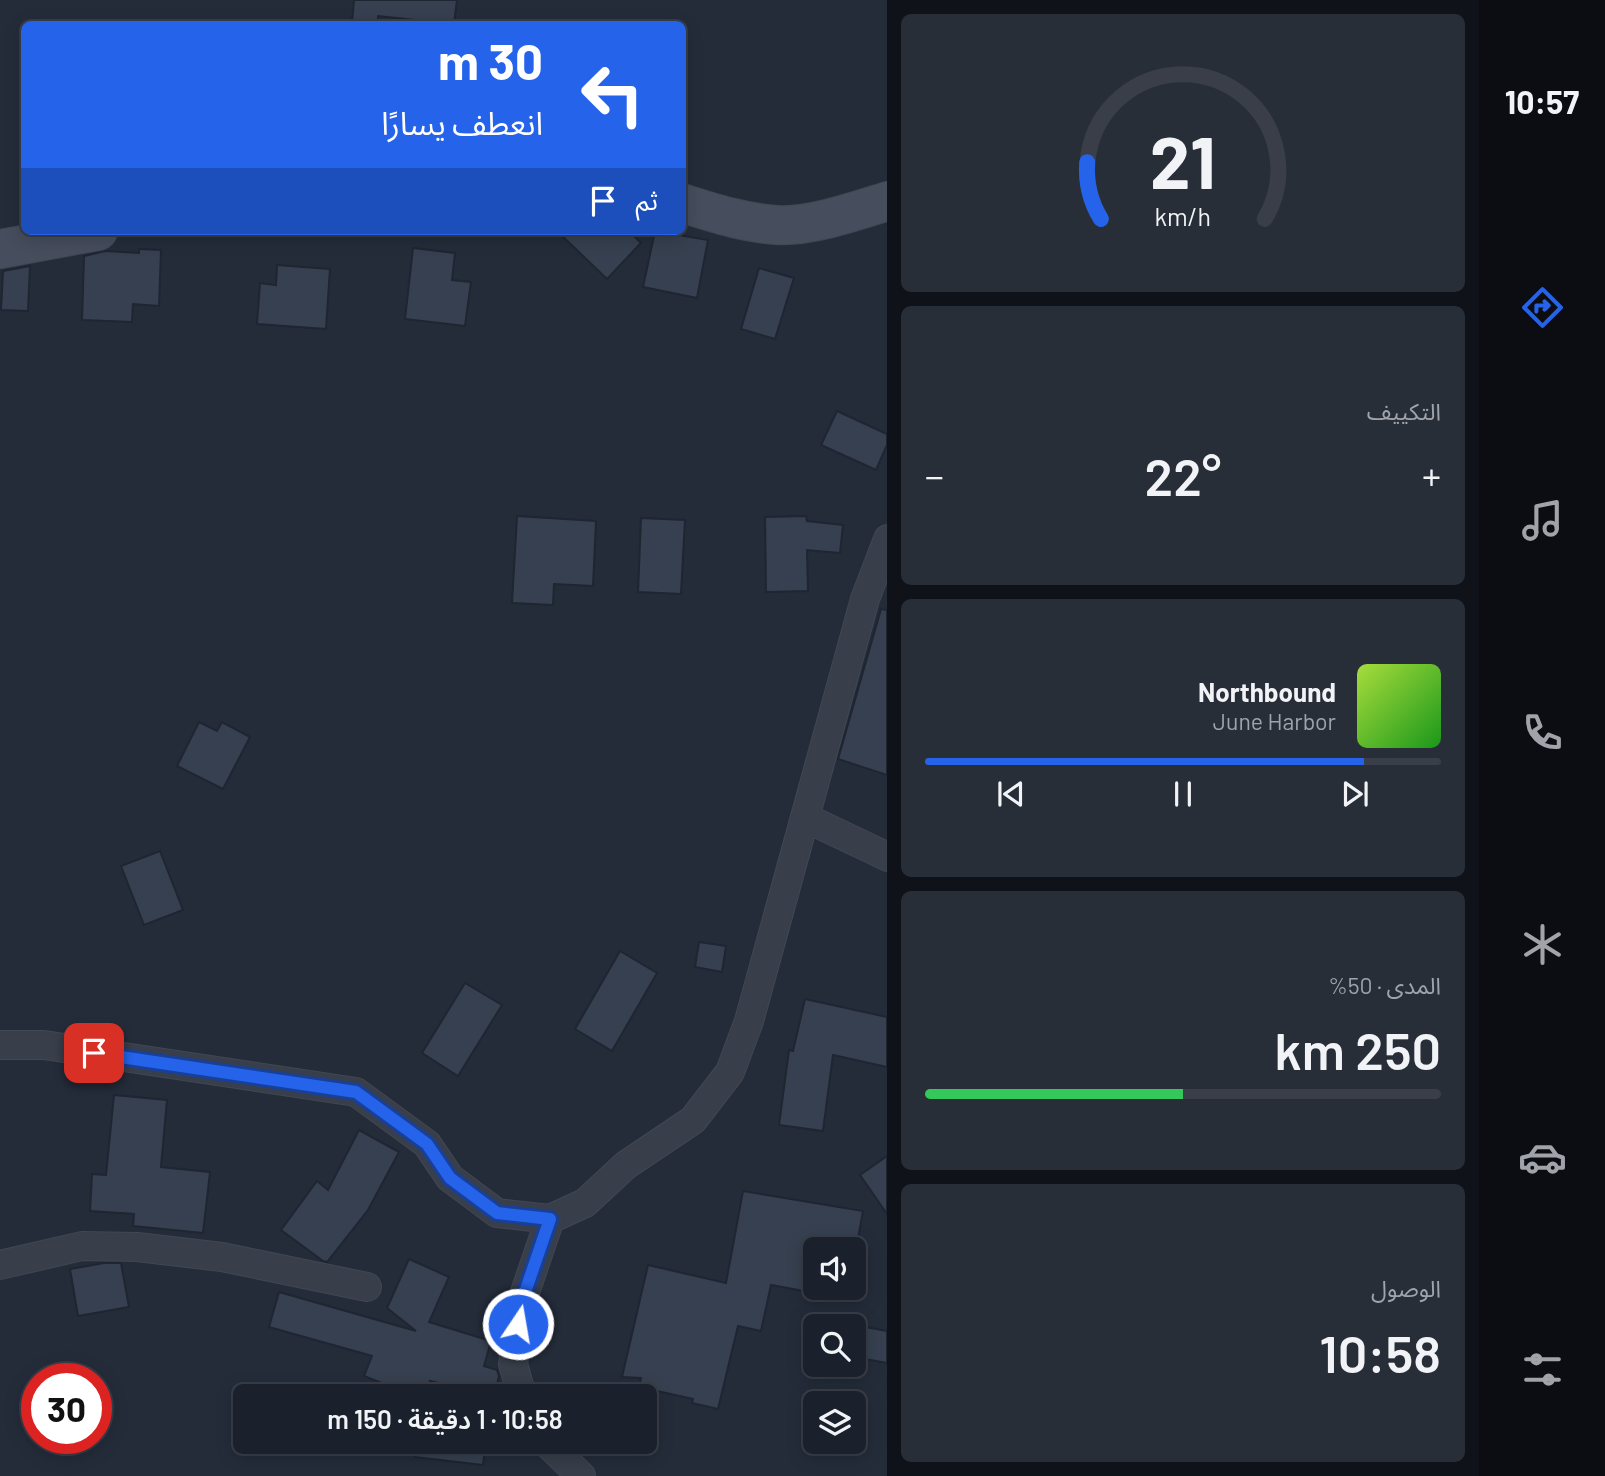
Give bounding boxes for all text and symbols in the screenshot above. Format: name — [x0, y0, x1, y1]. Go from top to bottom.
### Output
text: 30 m — [438, 31, 543, 90]
icon: left — [567, 49, 658, 140]
text: 10:57 — [1505, 82, 1579, 120]
text: انعطف يسارًا — [381, 103, 543, 141]
text: 21 — [1150, 117, 1216, 205]
icon: arrive — [584, 182, 622, 220]
text: ثم — [636, 184, 658, 215]
text: km/h — [1155, 201, 1211, 231]
icon: directions — [1518, 283, 1567, 332]
text: التكييف — [1367, 397, 1441, 425]
text: 22° — [1145, 444, 1221, 506]
text: − — [925, 452, 944, 498]
text: + — [1422, 452, 1441, 498]
icon: music — [1518, 496, 1567, 545]
text: Northbound — [1198, 676, 1336, 707]
text: June Harbor — [1213, 707, 1336, 735]
icon: phone — [1518, 708, 1567, 757]
icon: previous — [992, 775, 1030, 813]
icon: pause — [1164, 775, 1202, 813]
icon: next — [1336, 775, 1374, 813]
icon: climate — [1518, 920, 1567, 969]
text: المدى · 50% — [1328, 971, 1441, 999]
text: 250 km — [1275, 1018, 1441, 1080]
pin — [64, 1023, 124, 1083]
icon: arrive — [75, 1034, 113, 1072]
icon: car — [1518, 1133, 1567, 1182]
map controls — [803, 1237, 866, 1454]
button: sound — [803, 1237, 866, 1300]
text: الوصول — [1371, 1274, 1441, 1302]
position arrow — [481, 1287, 555, 1361]
button: search — [803, 1314, 866, 1377]
text: 10:58 — [1319, 1321, 1441, 1383]
icon: filters — [1518, 1345, 1567, 1394]
speed limit sign: 30 — [21, 1363, 112, 1454]
button: layers — [803, 1391, 866, 1454]
text: 10:58 · 1 دقيقة · 150 m — [327, 1403, 563, 1434]

